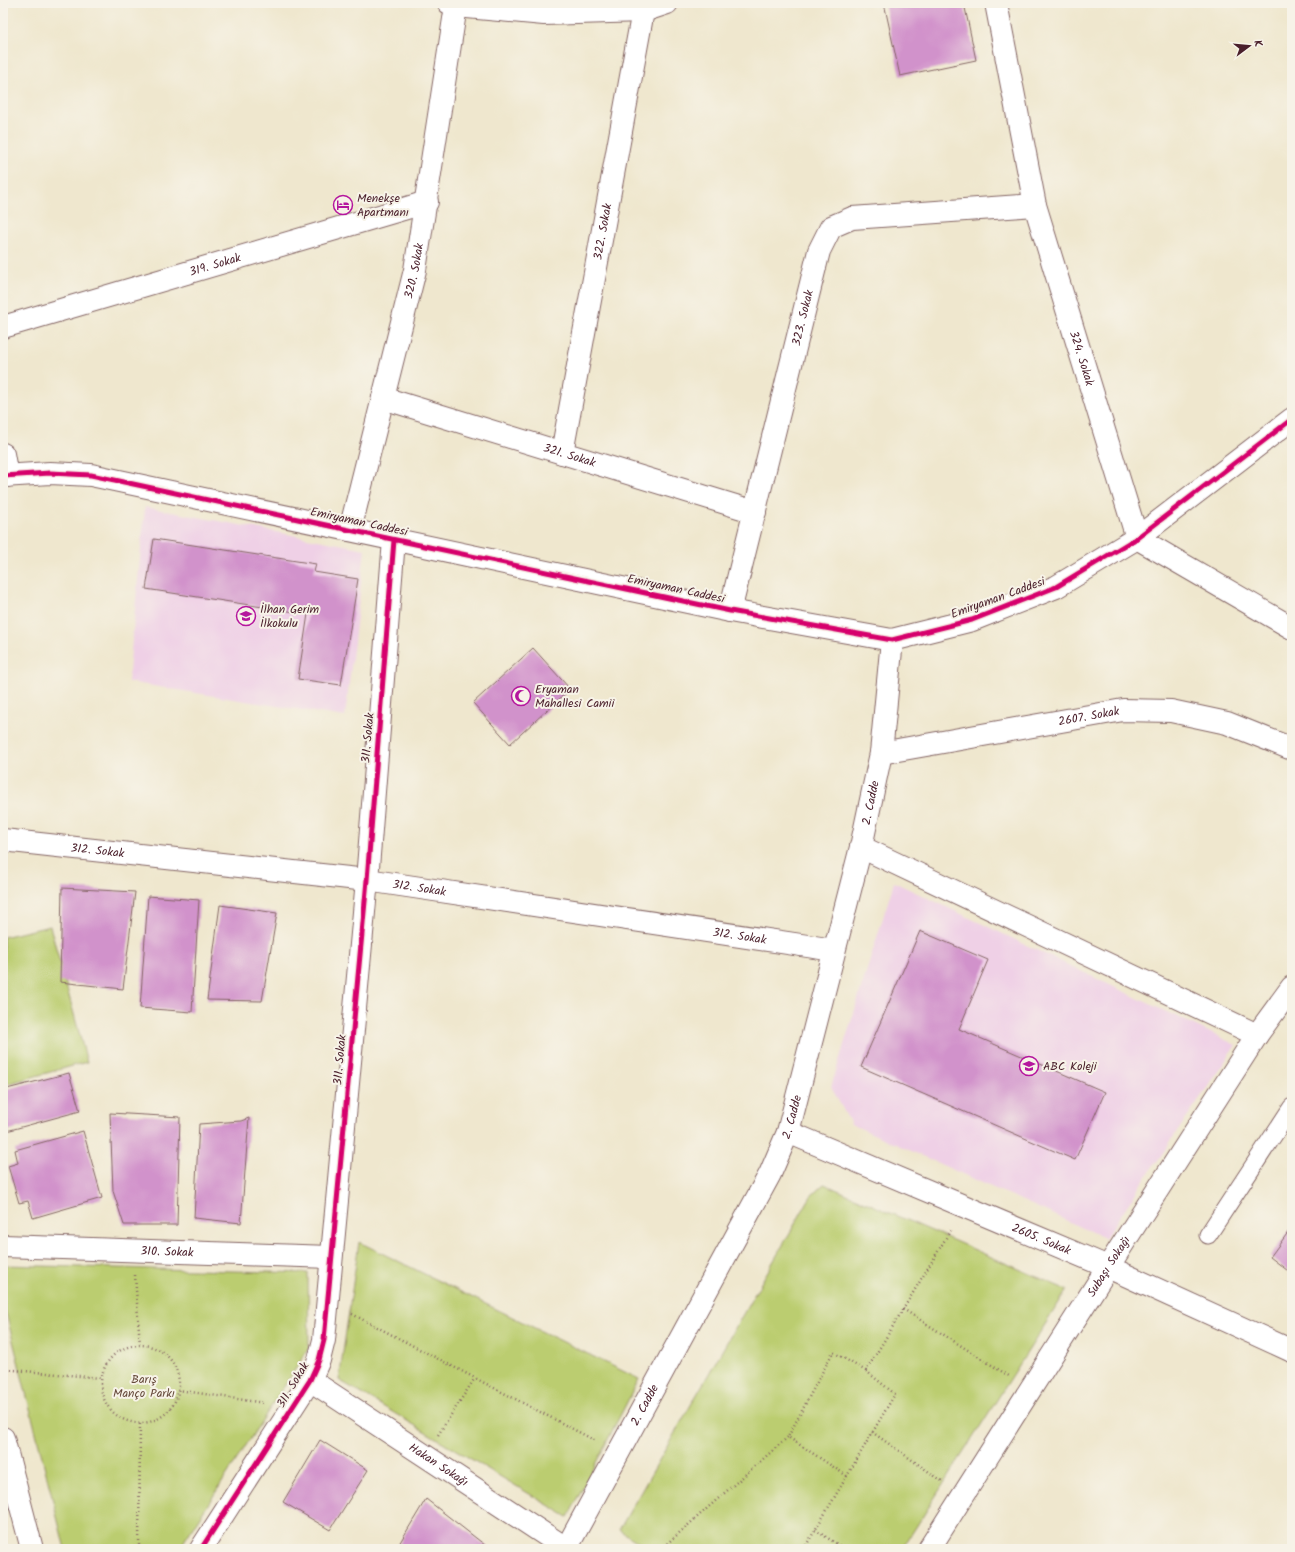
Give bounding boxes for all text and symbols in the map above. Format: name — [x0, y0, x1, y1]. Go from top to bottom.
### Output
north arrow — [1229, 26, 1269, 66]
text: K — [1248, 38, 1267, 50]
place label: Menekşe Apartmanı — [357, 189, 409, 222]
hotel icon: Menekşe Apartmanı — [332, 194, 354, 216]
street label: 322. Sokak — [588, 201, 617, 262]
street label: 320. Sokak — [399, 241, 429, 301]
street label: 319. Sokak — [187, 248, 243, 281]
street label: 323. Sokak — [786, 287, 819, 348]
street label: 324. Sokak — [1065, 328, 1099, 389]
street label: 321. Sokak — [541, 438, 598, 472]
street label: Emiryaman Caddesi — [308, 502, 411, 542]
street label: Emiryaman Caddesi — [625, 569, 728, 609]
street label: Emiryaman Caddesi — [948, 572, 1049, 624]
place label: İlhan Gerim İlkokulu — [260, 600, 319, 633]
school or university icon: İlhan Gerim İlkokulu — [235, 605, 257, 627]
place label: Eryaman Mahallesi Camii — [535, 680, 615, 713]
mosque icon: Eryaman Mahallesi Camii — [510, 685, 532, 707]
street label: 2607. Sokak — [1057, 701, 1121, 731]
street label: 311. Sokak — [356, 712, 380, 764]
street label: 2. Cadde — [856, 778, 884, 827]
street label: 312. Sokak — [70, 838, 126, 863]
street label: 312. Sokak — [391, 874, 448, 901]
street label: 312. Sokak — [712, 922, 768, 949]
street label: 311. Sokak — [328, 1034, 352, 1086]
school or university icon: ABC Koleji — [1018, 1055, 1040, 1077]
place label: ABC Koleji — [1043, 1057, 1098, 1076]
street label: 2. Cadde — [776, 1092, 807, 1142]
street label: 2605. Sokak — [1009, 1218, 1074, 1260]
street label: Subaşı Sokağı — [1082, 1232, 1135, 1300]
street label: 310. Sokak — [140, 1241, 194, 1262]
street label: 311. Sokak — [272, 1358, 314, 1412]
park label: Barış Manço Parkı — [113, 1370, 175, 1403]
street label: 2. Cadde — [625, 1380, 664, 1429]
street label: Hakan Sokağı — [405, 1438, 472, 1491]

